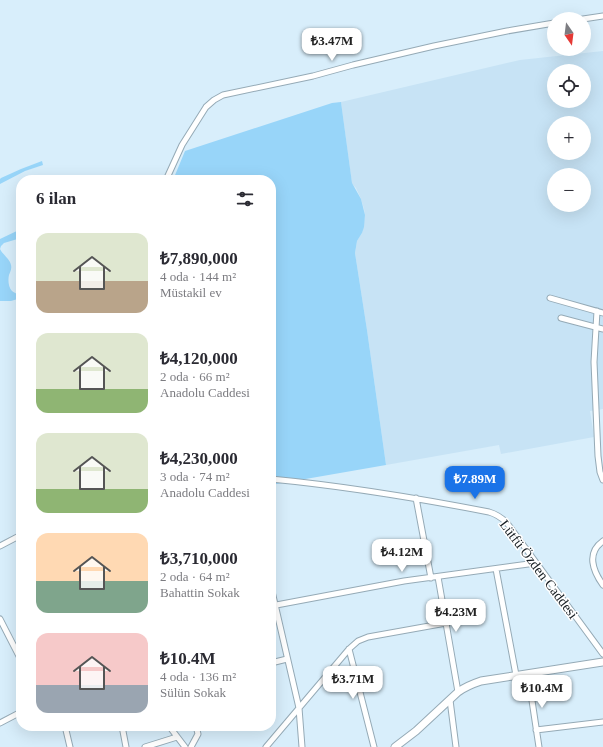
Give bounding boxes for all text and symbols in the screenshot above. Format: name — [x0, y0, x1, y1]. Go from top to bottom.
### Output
north arrow — [547, 12, 591, 56]
map controls — [547, 12, 591, 212]
pin: ₺3.47M — [299, 28, 365, 62]
text: ₺3.47M — [311, 33, 353, 48]
button: locate — [547, 64, 591, 108]
button: + — [547, 116, 591, 160]
button: − — [547, 168, 591, 212]
icon: filters — [234, 188, 256, 210]
text: 6 ilan — [36, 189, 76, 208]
icon: home — [68, 249, 116, 297]
text: ₺7,890,000 — [160, 249, 238, 268]
text: 4 oda · 144 m² — [160, 269, 236, 284]
text: Müstakil ev — [160, 285, 222, 300]
icon: home — [68, 349, 116, 397]
text: ₺4,120,000 — [160, 349, 238, 368]
text: 2 oda · 66 m² — [160, 369, 230, 384]
text: Anadolu Caddesi — [160, 385, 250, 400]
icon: home — [68, 449, 116, 497]
text: ₺4,230,000 — [160, 449, 238, 468]
pin: ₺7.89M — [442, 466, 508, 500]
text: 3 oda · 74 m² — [160, 469, 230, 484]
text: ₺7.89M — [454, 471, 496, 486]
text: Anadolu Caddesi — [160, 485, 250, 500]
street label: Lütfü Özden Caddesi — [497, 516, 581, 622]
pin: ₺4.12M — [369, 539, 435, 573]
text: ₺4.12M — [381, 544, 423, 559]
icon: home — [68, 549, 116, 597]
text: ₺3,710,000 — [160, 549, 238, 568]
text: 2 oda · 64 m² — [160, 569, 230, 584]
text: Bahattin Sokak — [160, 585, 240, 600]
pin: ₺4.23M — [423, 599, 489, 633]
text: ₺4.23M — [435, 604, 477, 619]
icon: home — [68, 649, 116, 697]
text: ₺10.4M — [160, 649, 216, 668]
pin: ₺3.71M — [320, 666, 386, 700]
text: 4 oda · 136 m² — [160, 669, 236, 684]
text: ₺3.71M — [332, 671, 374, 686]
pin: ₺10.4M — [509, 675, 575, 709]
text: ₺10.4M — [521, 680, 563, 695]
text: Sülün Sokak — [160, 685, 226, 700]

